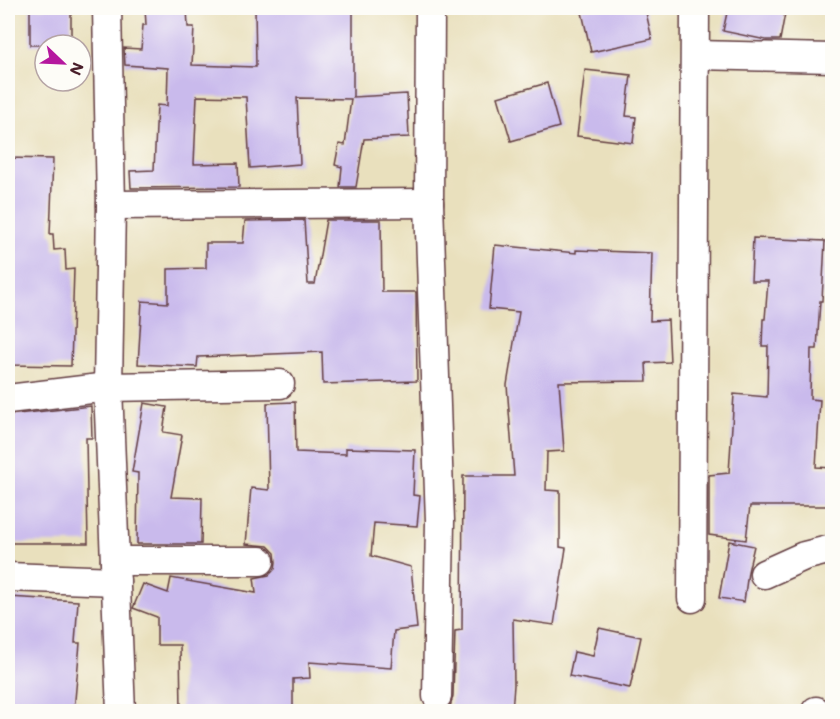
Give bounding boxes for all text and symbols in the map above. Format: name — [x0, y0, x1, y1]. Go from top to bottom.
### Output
north arrow — [33, 33, 93, 93]
text: N — [65, 59, 89, 79]

